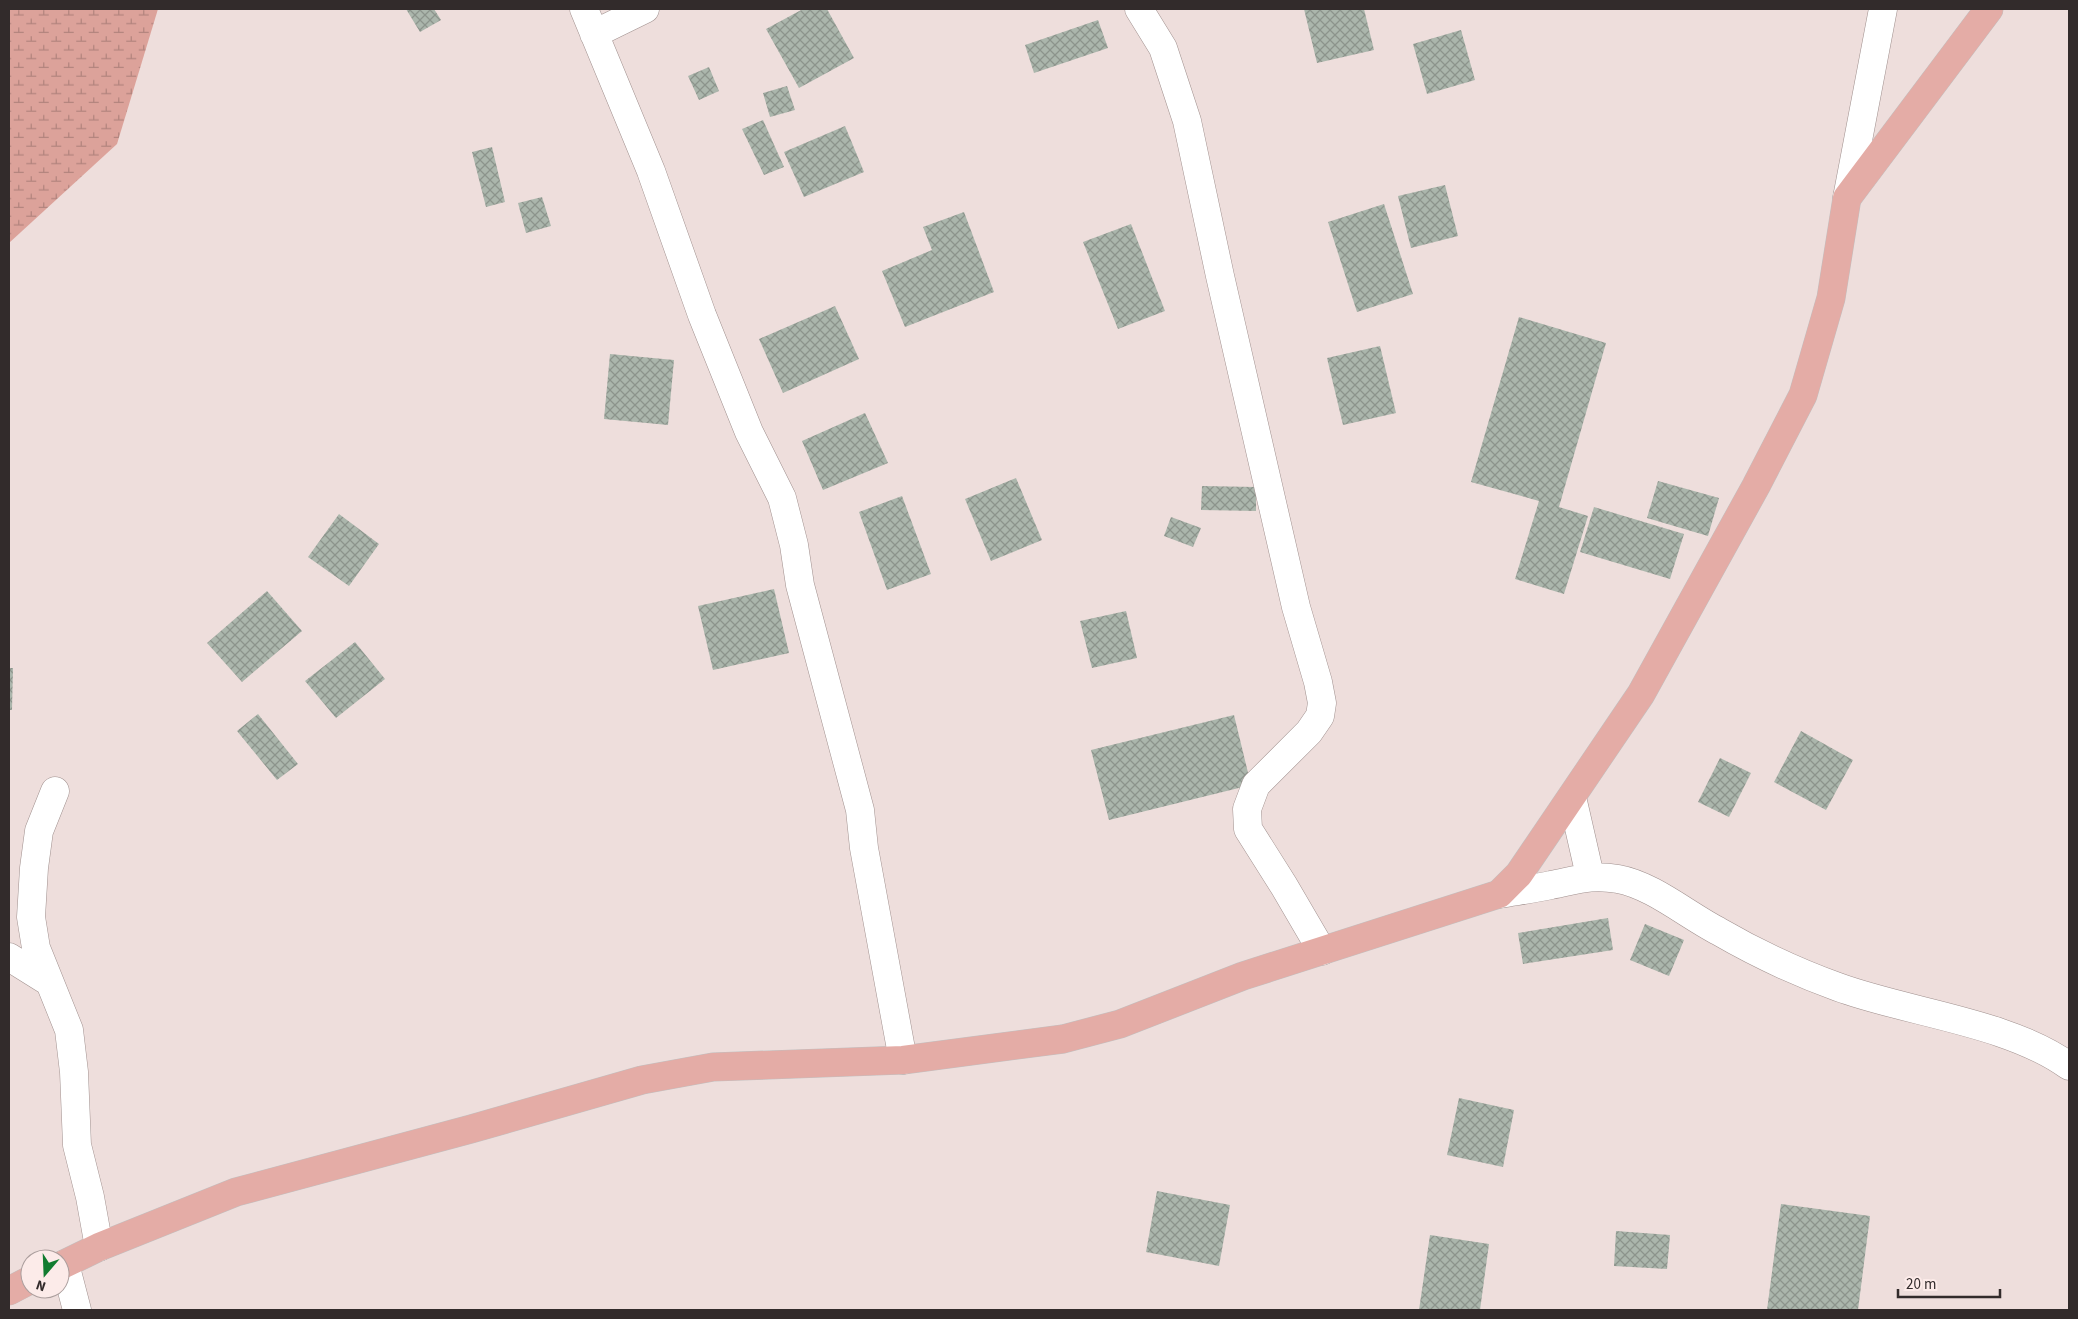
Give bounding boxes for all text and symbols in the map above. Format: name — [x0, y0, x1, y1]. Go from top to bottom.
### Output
north arrow — [20, 1249, 70, 1299]
scale bar — [1898, 1266, 2000, 1298]
text: N — [33, 1274, 49, 1296]
text: 20 m — [1906, 1274, 1936, 1295]

